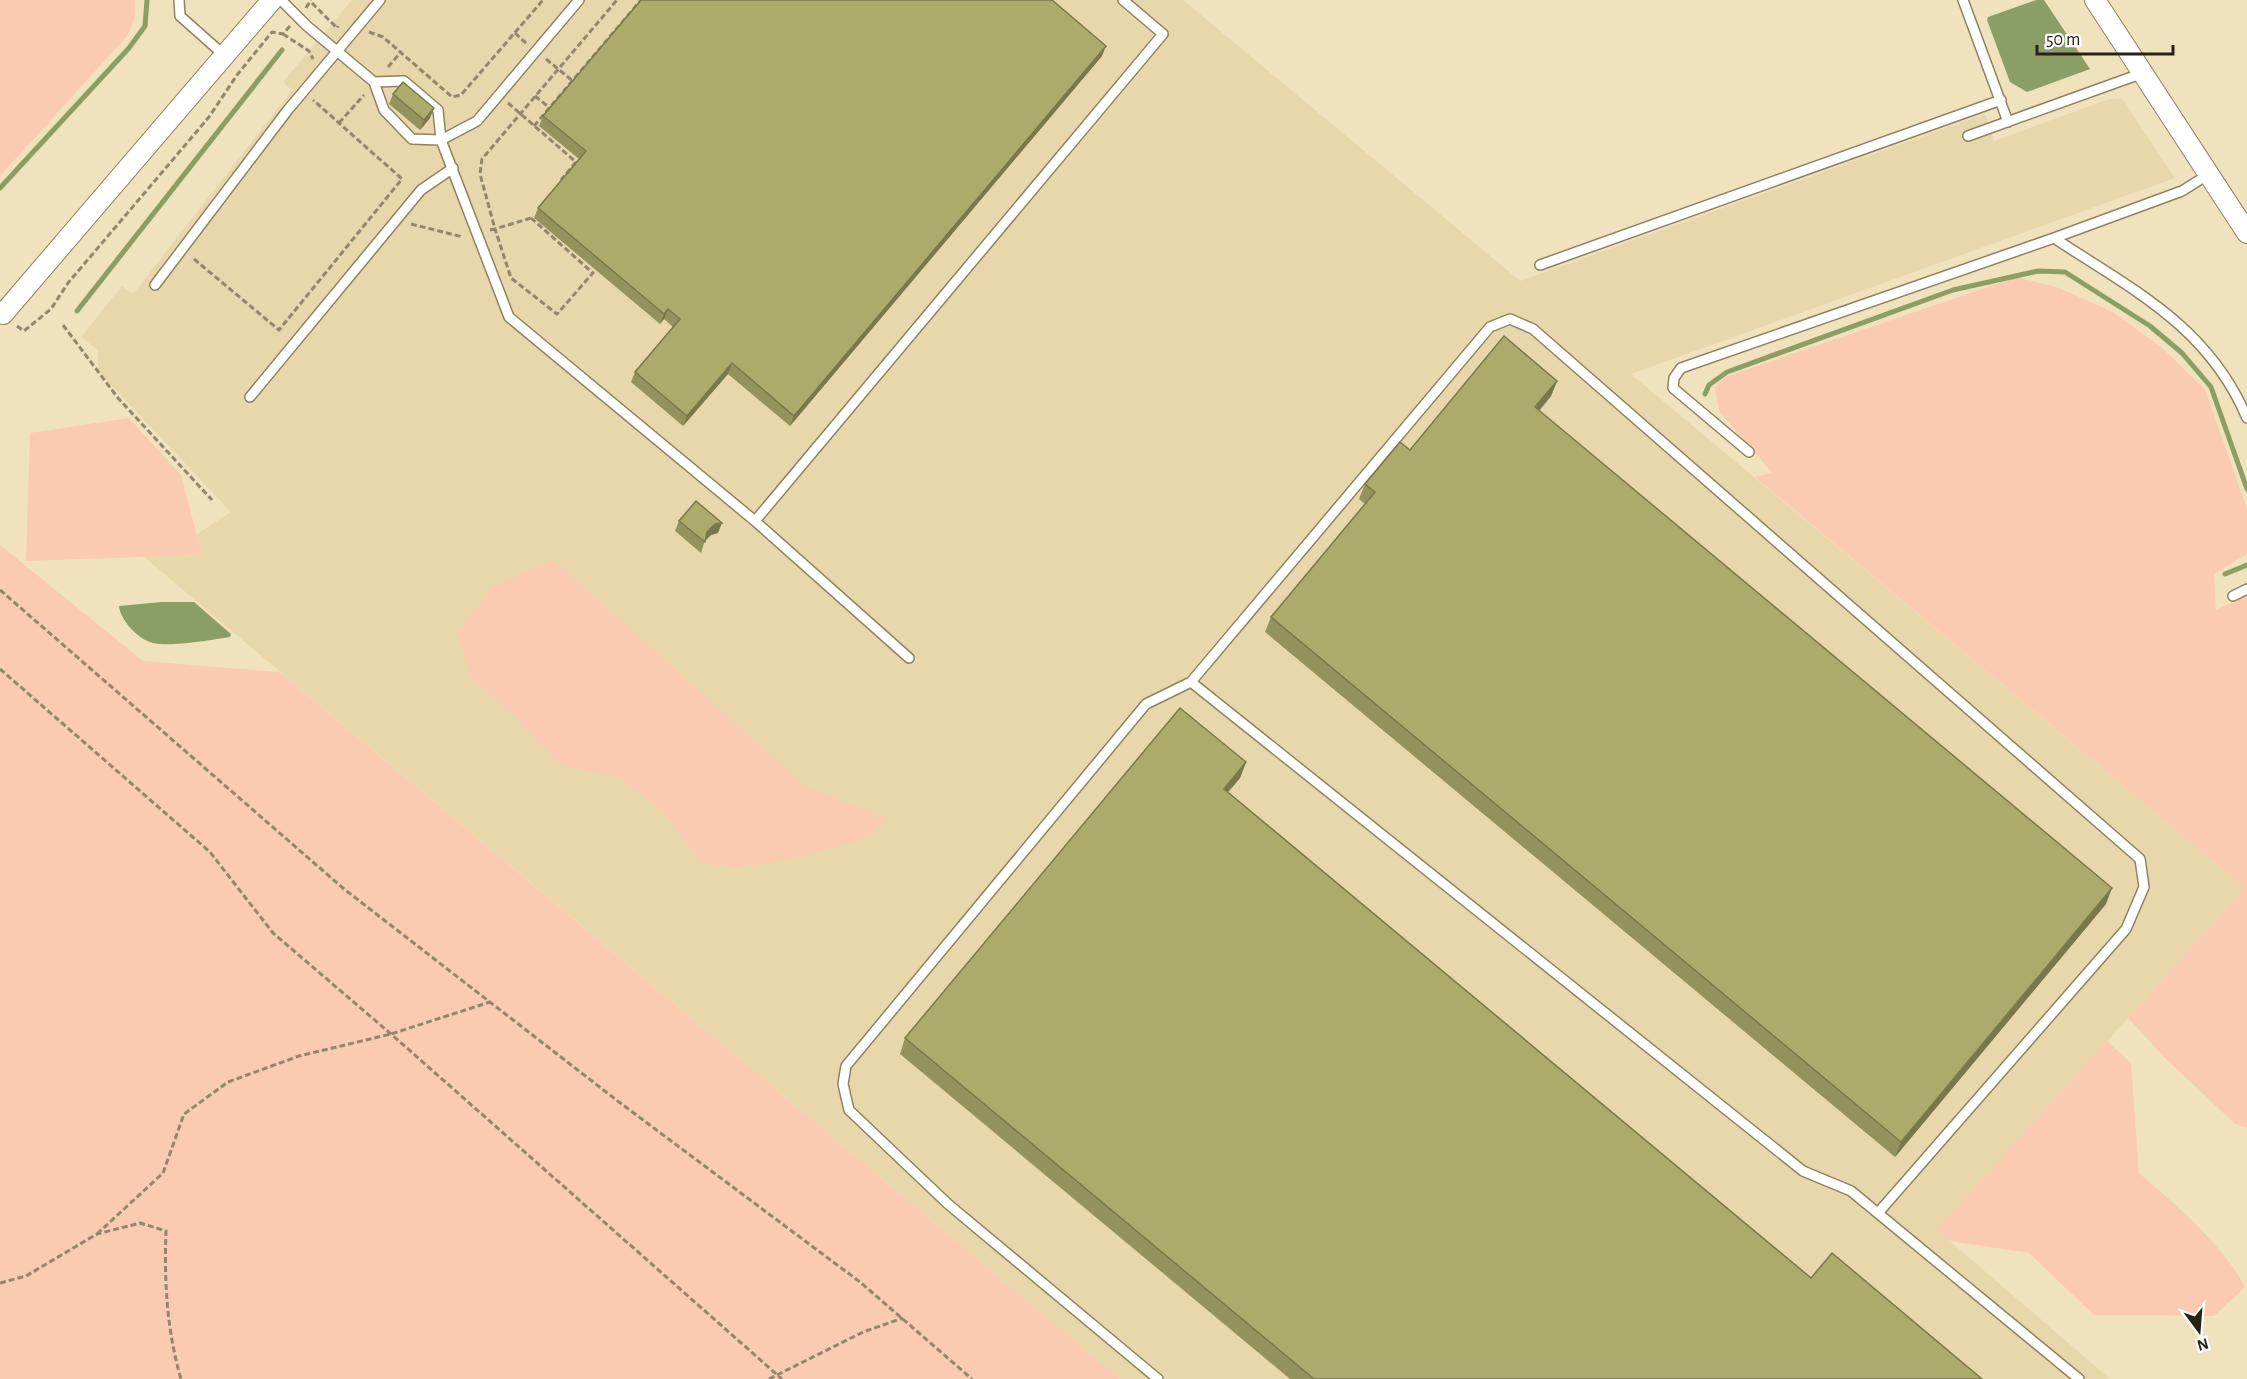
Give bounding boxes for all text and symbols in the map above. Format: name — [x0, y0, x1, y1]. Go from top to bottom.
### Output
scale bar — [2037, 18, 2174, 56]
text: 50 m — [2046, 31, 2080, 49]
north arrow — [2169, 1301, 2229, 1361]
text: N — [2195, 1335, 2210, 1354]

